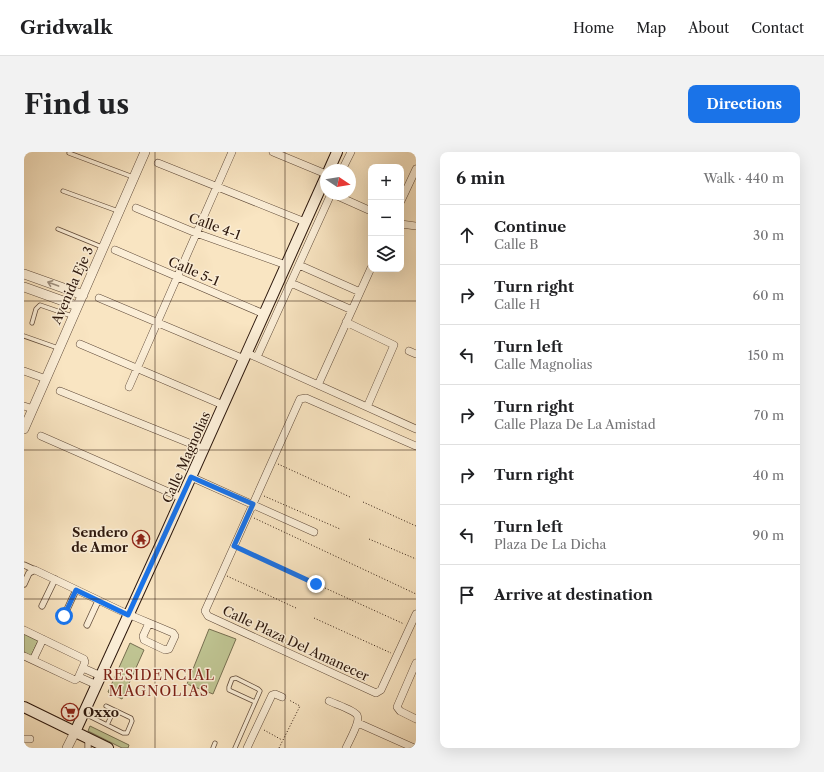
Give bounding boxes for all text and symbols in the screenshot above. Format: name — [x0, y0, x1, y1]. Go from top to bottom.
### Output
text: Gridwalk — [20, 16, 113, 39]
text: Home — [573, 19, 614, 37]
text: Map — [636, 19, 666, 37]
text: About — [688, 19, 729, 37]
text: Contact — [751, 19, 804, 37]
button: Directions — [688, 85, 800, 123]
text: Find us — [24, 87, 129, 121]
north arrow — [320, 164, 356, 200]
map controls — [368, 164, 404, 272]
button: + — [368, 164, 404, 200]
text: 6 min — [456, 168, 505, 188]
text: Walk · 440 m — [704, 170, 784, 186]
button: − — [368, 200, 404, 236]
street label: Calle 4-1 — [187, 209, 244, 243]
text: Continue — [494, 217, 566, 236]
icon: ahead — [456, 224, 478, 246]
text: 30 m — [753, 227, 784, 243]
button: layers — [368, 236, 404, 272]
text: Calle B — [494, 236, 538, 252]
street label: Avenida Eje 3 — [47, 244, 96, 327]
street label: Calle 5-1 — [166, 253, 222, 289]
text: Turn right — [494, 277, 574, 296]
one-way arrow — [48, 280, 60, 288]
icon: right — [456, 284, 478, 306]
text: 60 m — [753, 287, 784, 303]
text: Calle H — [494, 296, 540, 312]
text: Turn left — [494, 337, 563, 356]
icon: left — [456, 344, 478, 366]
text: 150 m — [748, 347, 784, 363]
text: Calle Magnolias — [494, 356, 593, 372]
text: Turn right — [494, 397, 574, 416]
icon: right — [456, 404, 478, 426]
text: 70 m — [754, 407, 784, 423]
street label: Calle Magnolias — [159, 408, 213, 505]
text: Calle Plaza De La Amistad — [494, 416, 656, 432]
icon: right — [456, 464, 478, 486]
text: Turn right — [494, 465, 574, 484]
text: 40 m — [753, 467, 784, 483]
text: Turn left — [494, 517, 563, 536]
place label: Sendero de Amor — [71, 524, 129, 555]
icon: left — [456, 524, 478, 546]
text: 90 m — [753, 527, 784, 543]
temple icon: Sendero de Amor — [131, 529, 151, 549]
text: Plaza De La Dicha — [494, 536, 606, 552]
route end — [307, 575, 325, 593]
icon: arrive — [456, 584, 478, 606]
text: Arrive at destination — [494, 585, 653, 604]
street label: Calle Plaza Del Amanecer — [220, 602, 372, 684]
route start — [55, 607, 73, 625]
district label: RESIDENCIAL MAGNOLIAS — [103, 666, 215, 700]
supermarket icon: Oxxo — [60, 702, 80, 722]
place label: Oxxo — [83, 704, 119, 720]

